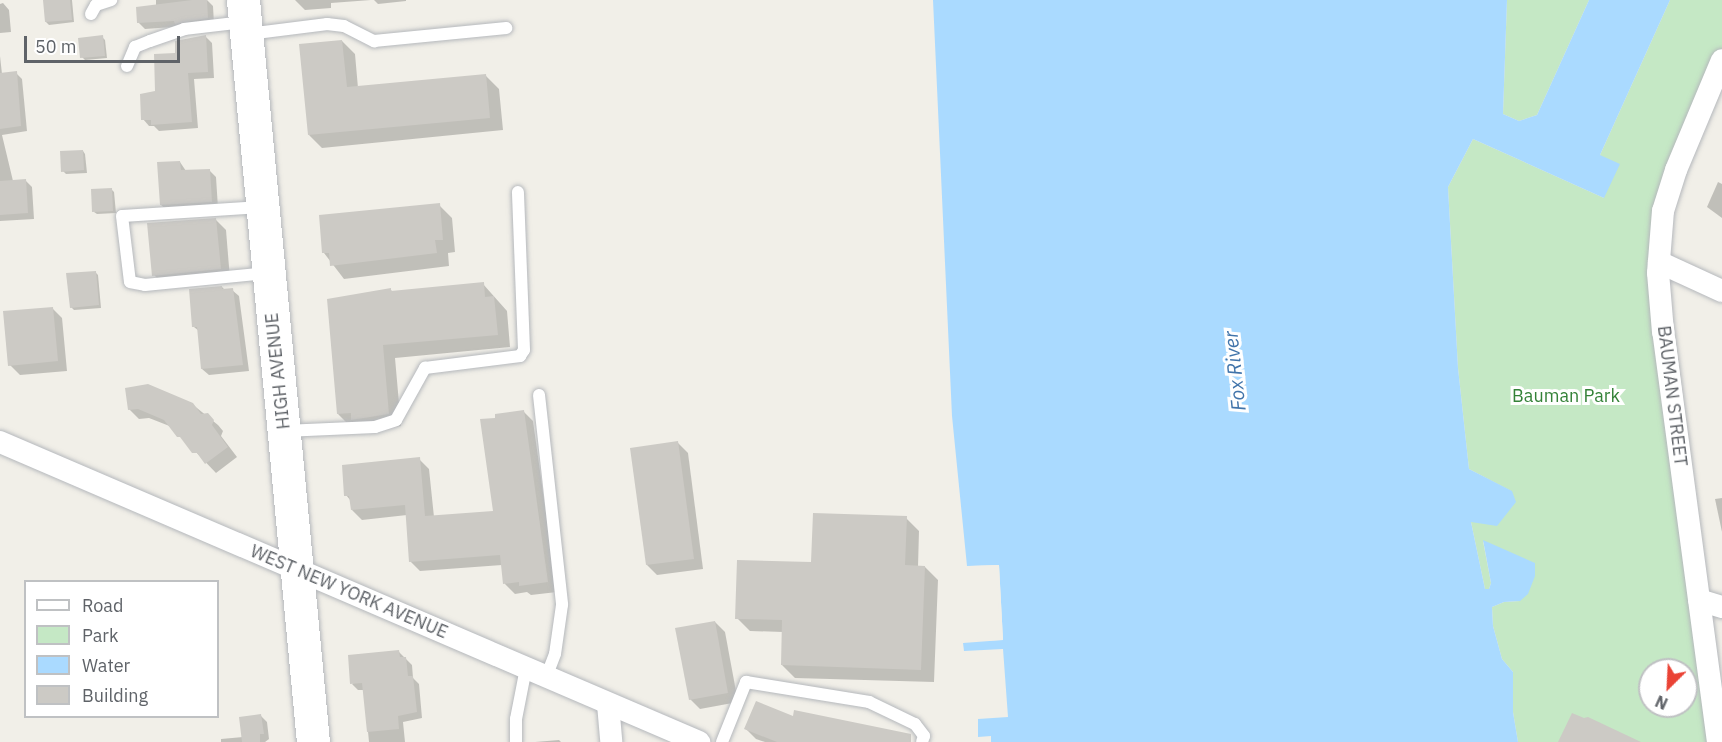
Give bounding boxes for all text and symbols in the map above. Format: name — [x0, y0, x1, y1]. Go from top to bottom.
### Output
scale bar — [27, 24, 183, 62]
text: 50 m — [35, 35, 77, 58]
street label: HIGH AVENUE — [261, 312, 295, 430]
street label: BAUMAN STREET — [1653, 324, 1691, 468]
water label: Fox River — [1218, 330, 1250, 412]
park label: Bauman Park — [1512, 385, 1620, 407]
street label: WEST NEW YORK AVENUE — [247, 541, 451, 643]
legend — [24, 580, 219, 718]
text: Road — [82, 594, 123, 617]
text: Park — [82, 624, 118, 647]
text: Water — [82, 654, 130, 677]
north arrow — [1638, 658, 1698, 718]
text: Building — [82, 684, 148, 707]
text: N — [1652, 691, 1671, 714]

